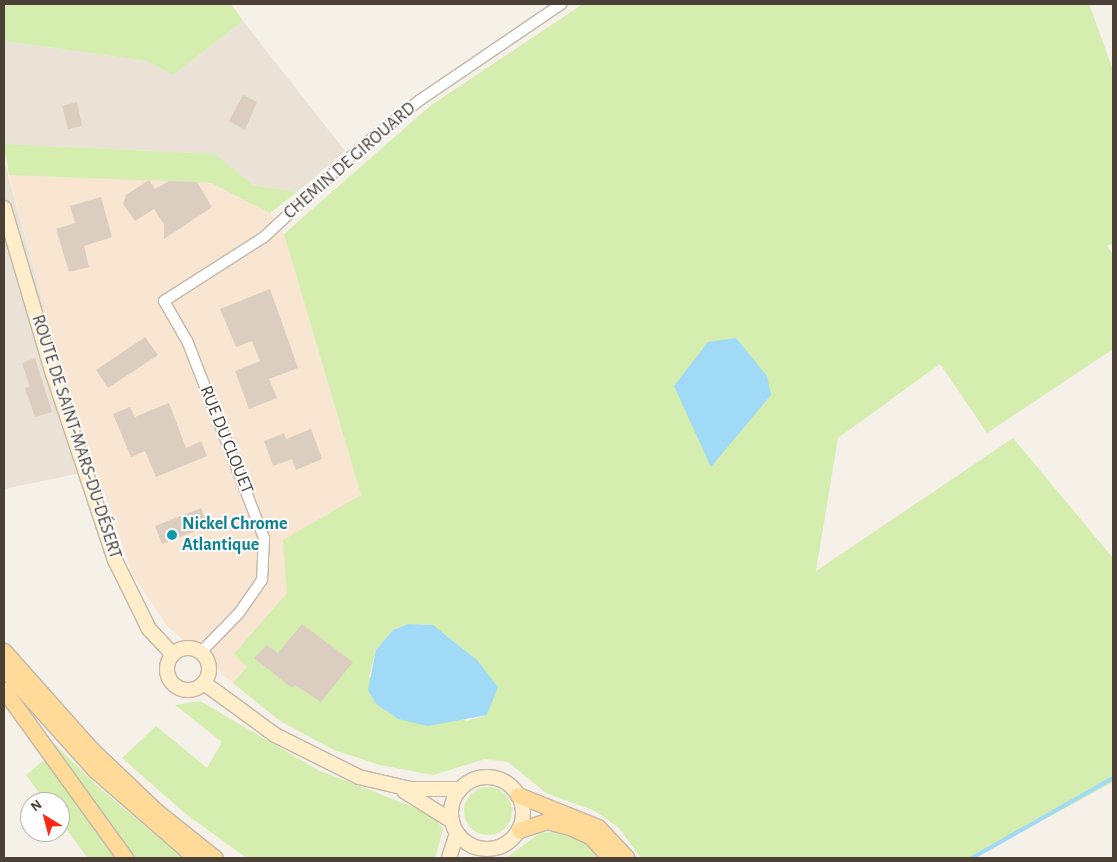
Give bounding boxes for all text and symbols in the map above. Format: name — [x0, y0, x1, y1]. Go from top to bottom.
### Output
street label: CHEMIN DE GIROUARD — [280, 98, 420, 224]
street label: ROUTE DE SAINT-MARS-DU-DÉSERT — [26, 312, 126, 562]
street label: RUE DU CLOUET — [194, 383, 258, 497]
place label: Nickel Chrome Atlantique — [182, 514, 287, 556]
marker: Nickel Chrome Atlantique — [166, 529, 178, 541]
north arrow — [20, 792, 70, 842]
text: N — [28, 797, 45, 814]

